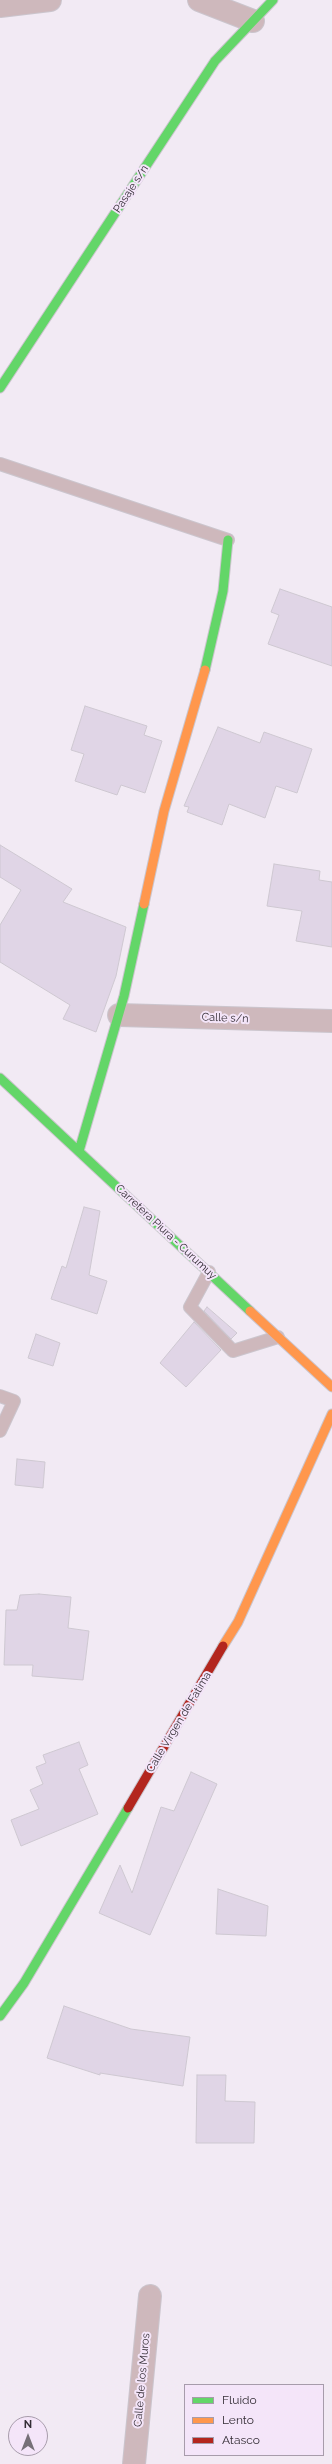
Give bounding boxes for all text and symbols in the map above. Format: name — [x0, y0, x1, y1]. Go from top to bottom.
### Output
street label: Pasaje s/n — [111, 163, 151, 215]
street label: Calle s/n — [201, 1011, 249, 1025]
street label: Carretera Piura - Curumuy — [113, 1182, 219, 1282]
street label: Calle Virgen de Fatima — [144, 1669, 214, 1775]
street label: Calle de los Muros — [131, 2332, 153, 2428]
legend — [184, 2384, 324, 2456]
text: Fluido — [222, 2393, 257, 2407]
text: Lento — [222, 2413, 254, 2427]
north arrow — [8, 2416, 48, 2456]
text: N — [24, 2418, 32, 2431]
text: Atasco — [222, 2433, 260, 2447]

